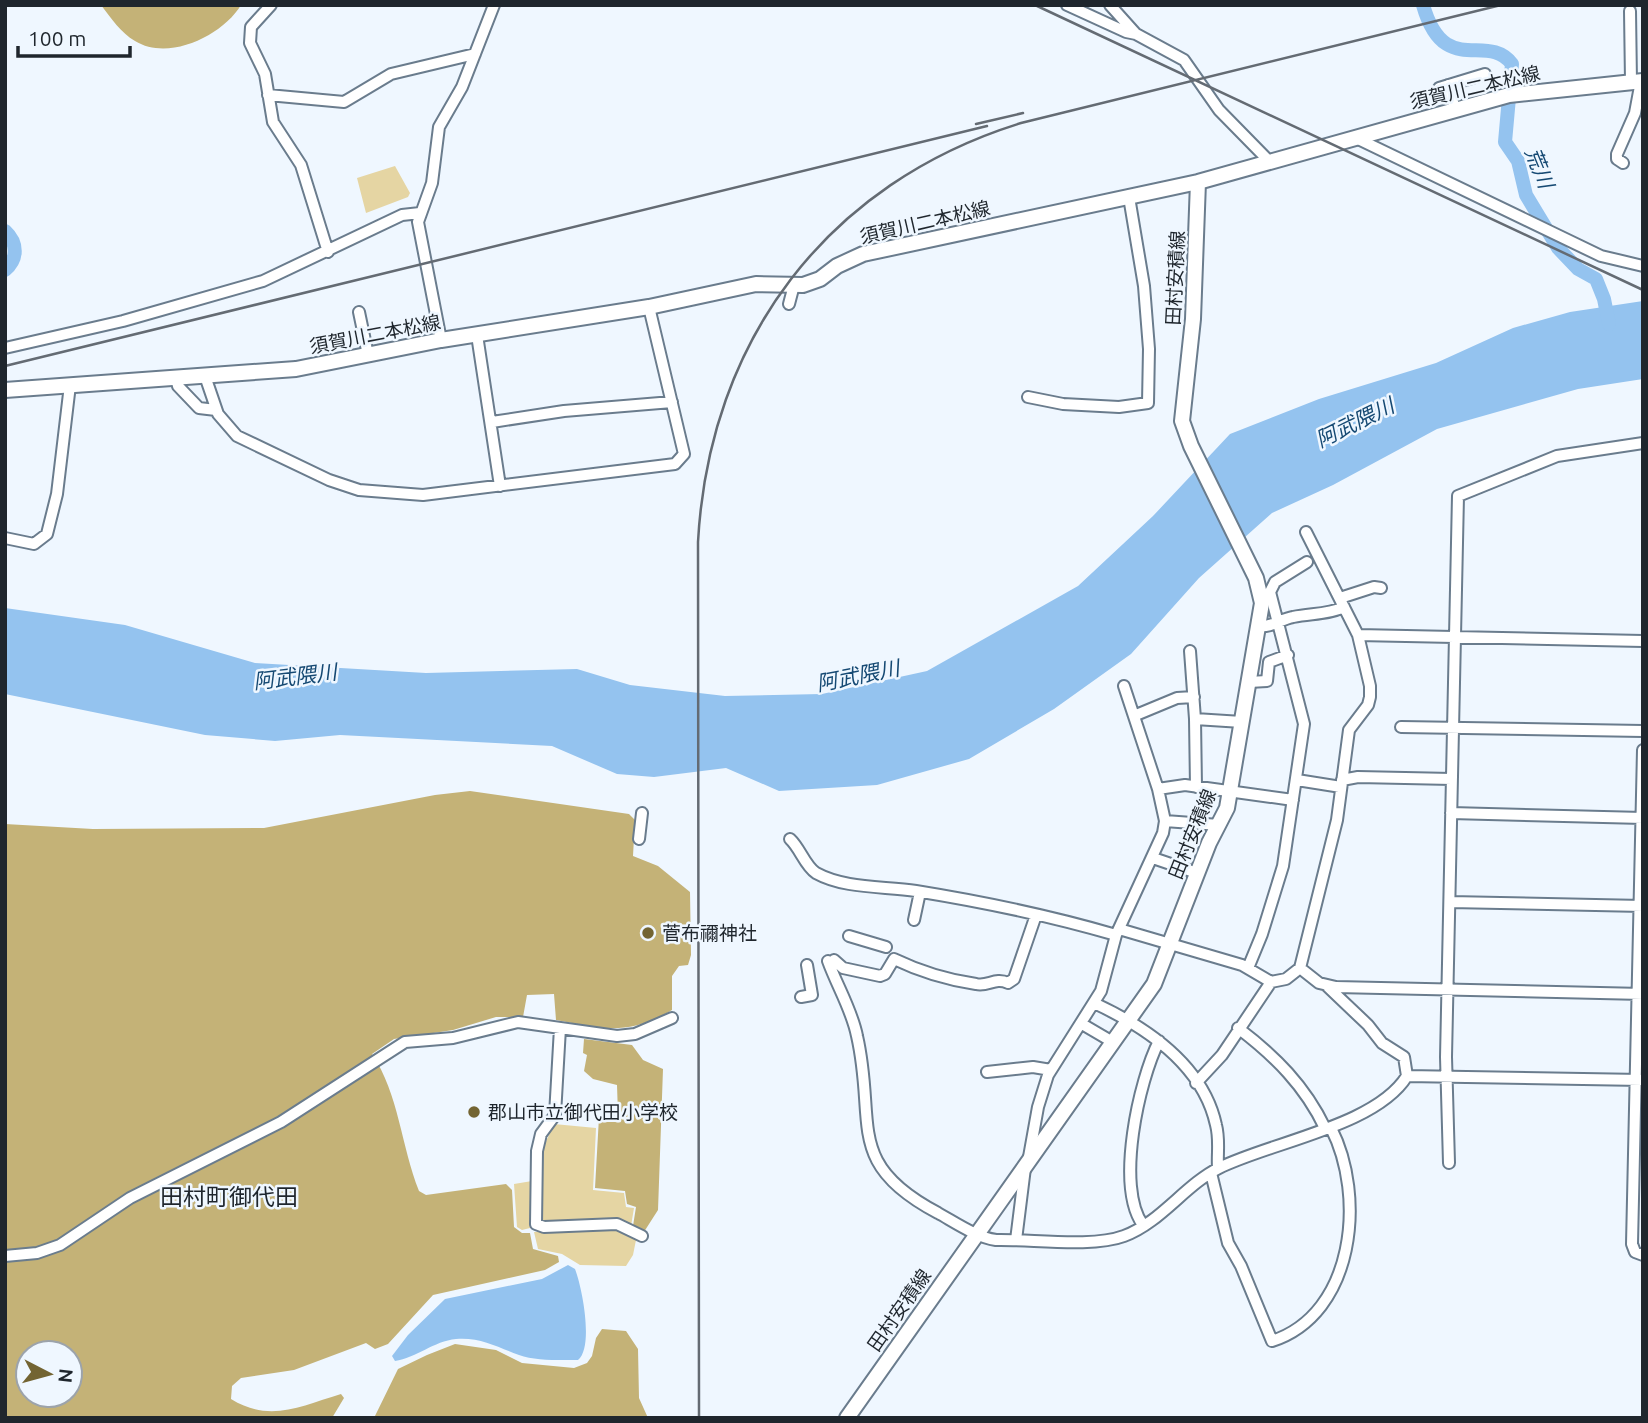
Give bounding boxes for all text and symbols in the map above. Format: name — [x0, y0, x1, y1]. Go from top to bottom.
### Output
scale bar — [18, 14, 130, 58]
text: 100 m — [28, 26, 86, 50]
street label: 須賀川二本松線 — [1408, 61, 1542, 113]
water label: 荒川 — [1521, 144, 1560, 193]
street label: 須賀川二本松線 — [858, 196, 992, 248]
street label: 田村安積線 — [1162, 230, 1188, 326]
street label: 須賀川二本松線 — [308, 311, 442, 357]
water label: 阿武隈川 — [1312, 392, 1399, 451]
water label: 阿武隈川 — [814, 655, 903, 695]
water label: 阿武隈川 — [252, 659, 340, 693]
street label: 田村安積線 — [1164, 786, 1220, 882]
place label: 菅布禰神社 — [662, 922, 757, 944]
marker: 菅布禰神社 — [640, 925, 656, 941]
place label: 郡山市立御代田小学校 — [488, 1101, 678, 1123]
marker: 郡山市立御代田小学校 — [466, 1104, 482, 1120]
district label: 田村町御代田 — [160, 1184, 298, 1209]
street label: 田村安積線 — [863, 1265, 935, 1355]
north arrow — [14, 1339, 84, 1409]
text: N — [54, 1368, 78, 1384]

